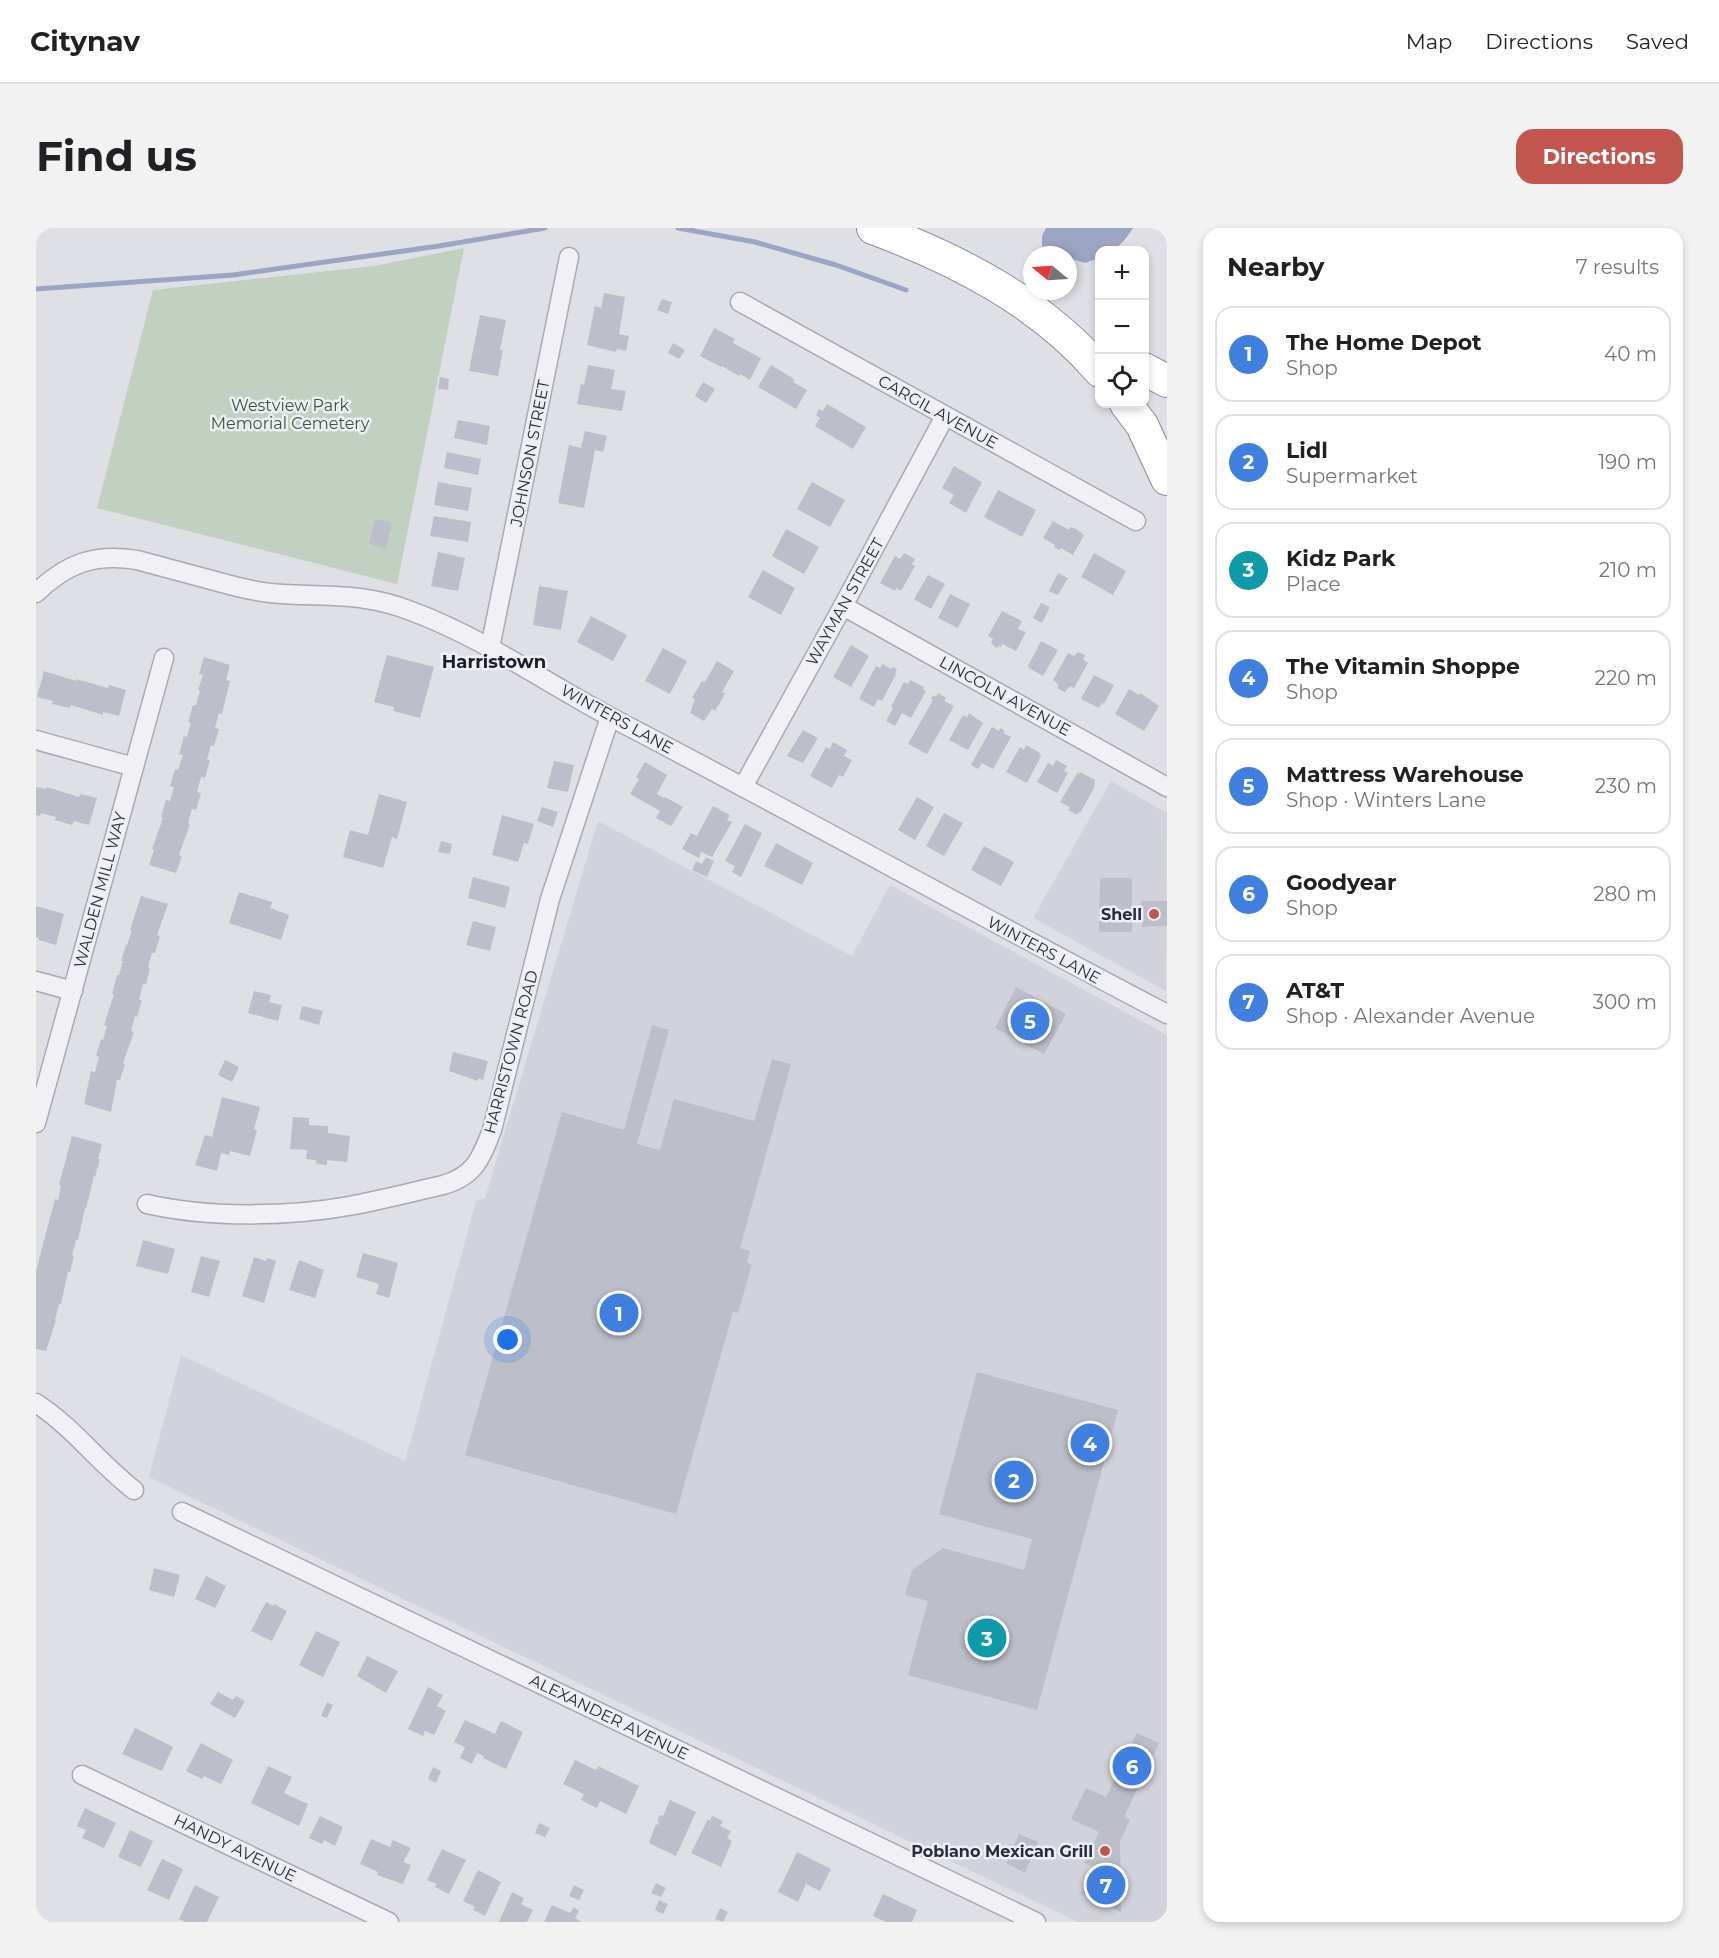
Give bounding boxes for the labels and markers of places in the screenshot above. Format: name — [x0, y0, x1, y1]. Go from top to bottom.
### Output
place label: Shell — [1101, 905, 1142, 924]
marker: Shell — [1147, 907, 1161, 921]
pin: 5 — [1010, 998, 1050, 1044]
pin: 1 — [600, 1290, 638, 1336]
pin: 4 — [1070, 1420, 1110, 1466]
pin: 2 — [994, 1458, 1034, 1502]
pin: 3 — [968, 1616, 1006, 1660]
pin: 6 — [1112, 1744, 1152, 1788]
place label: Poblano Mexican Grill — [911, 1842, 1093, 1861]
marker: Poblano Mexican Grill — [1098, 1844, 1112, 1858]
pin: 7 — [1086, 1862, 1126, 1908]

